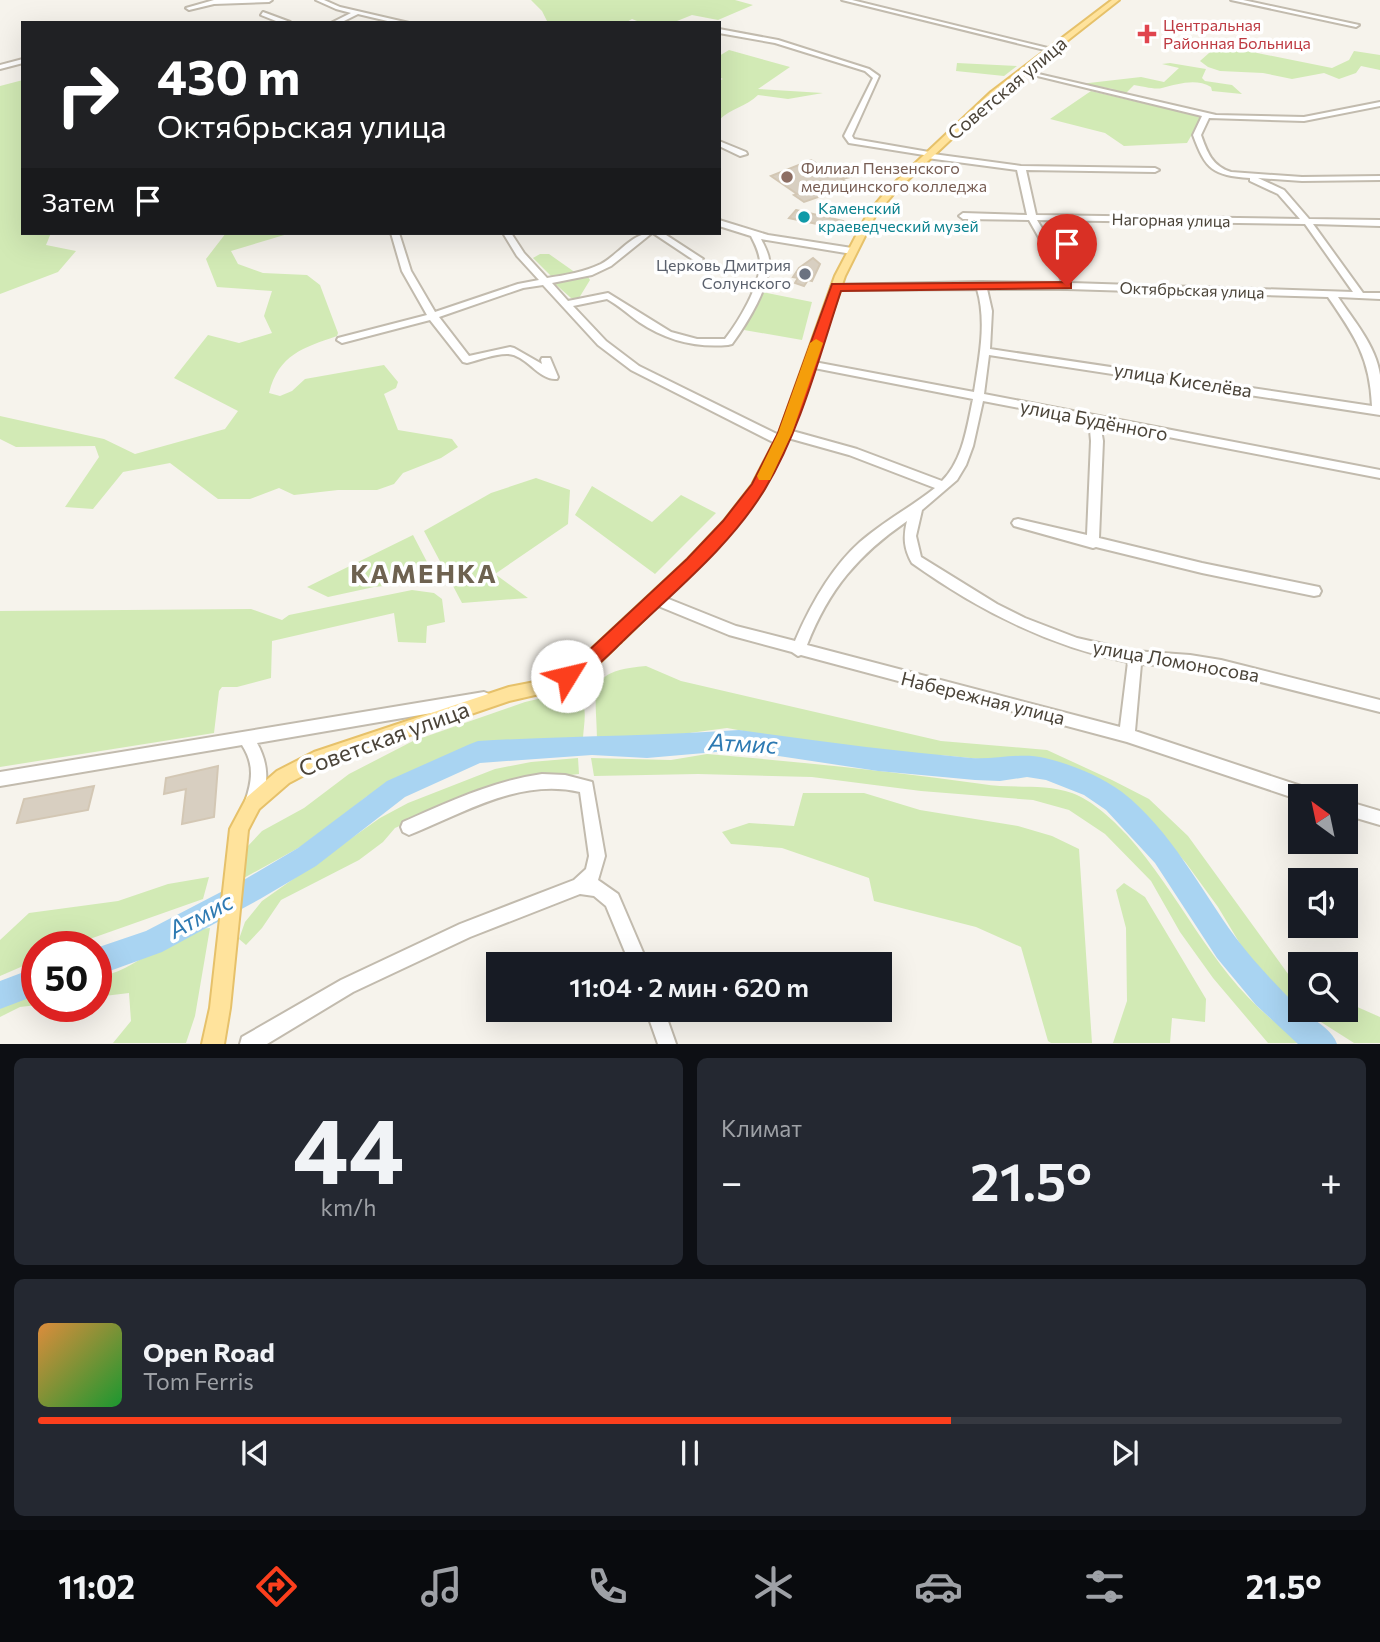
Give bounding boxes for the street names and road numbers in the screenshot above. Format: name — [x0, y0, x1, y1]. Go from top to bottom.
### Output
street label: Советская улица — [942, 31, 1071, 144]
street label: Нагорная улица — [1111, 209, 1231, 230]
street label: Октябрьская улица — [1119, 277, 1265, 302]
street label: улица Киселёва — [1112, 357, 1254, 402]
street label: улица Будённого — [1018, 394, 1170, 445]
street label: улица Ломоносова — [1091, 635, 1261, 686]
street label: Набережная улица — [899, 666, 1067, 729]
street label: Советская улица — [295, 694, 473, 782]

